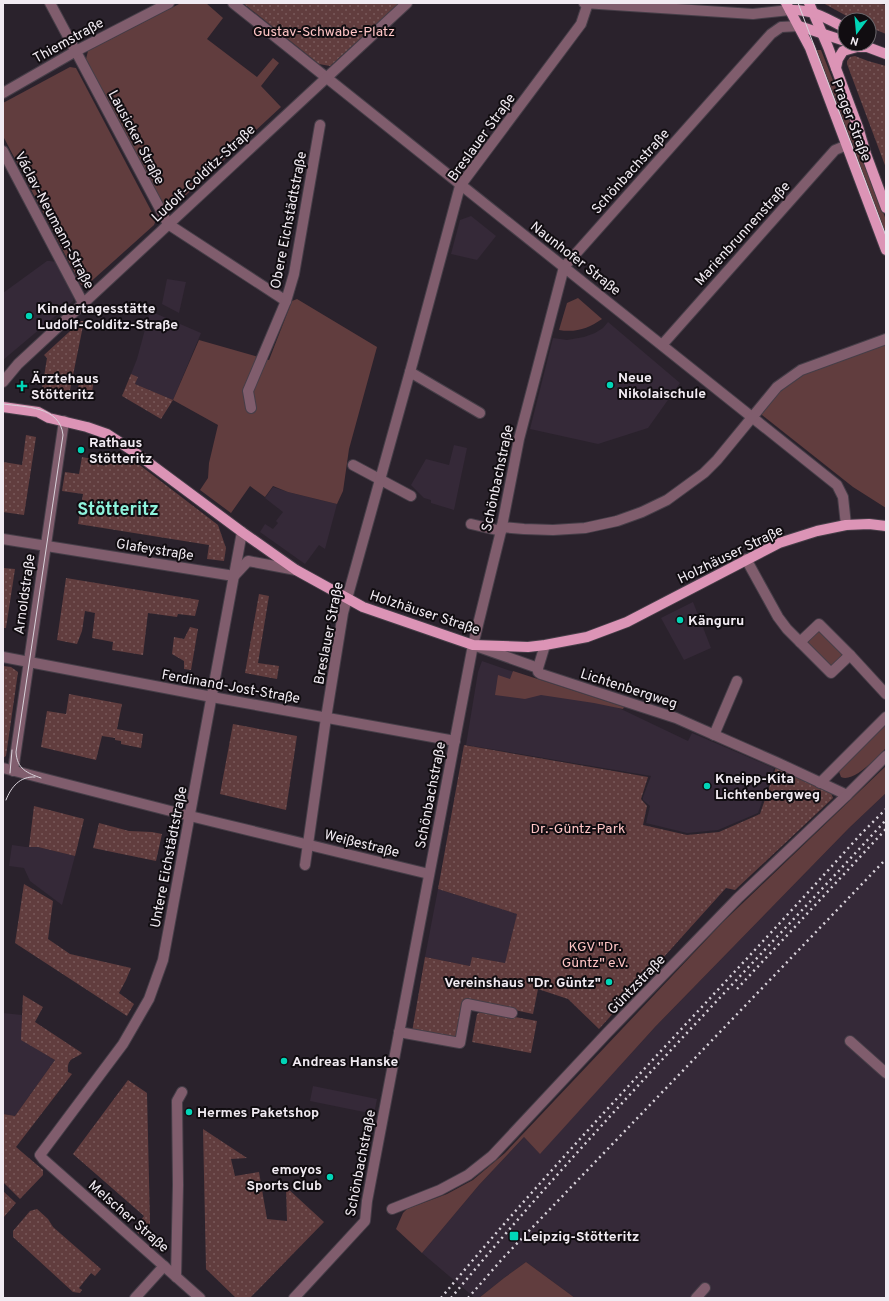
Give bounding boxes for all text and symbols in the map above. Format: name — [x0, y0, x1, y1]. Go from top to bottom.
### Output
north arrow — [837, 12, 877, 52]
street label: Thiemstraße — [30, 15, 107, 68]
park label: Gustav-Schwabe-Platz — [253, 24, 395, 41]
text: N — [849, 33, 860, 48]
street label: Prager Straße — [827, 77, 874, 164]
street label: Lausicker Straße — [104, 88, 168, 188]
street label: Breslauer Straße — [445, 91, 520, 185]
street label: Ludolf-Colditz-Straße — [149, 122, 259, 227]
street label: Schönbachstraße — [588, 126, 674, 218]
street label: Václav-Neumann-Straße — [10, 149, 97, 292]
street label: Obere Eichstädtstraße — [268, 150, 311, 290]
street label: Marienbrunnenstraße — [692, 178, 794, 290]
street label: Naunhofer Straße — [527, 219, 624, 300]
place label: Kindertagesstätte Ludolf-Colditz-Straße — [37, 301, 178, 334]
marker: Kindertagesstätte Ludolf-Colditz-Straße — [24, 311, 34, 321]
place label: Neue Nikolaischule — [618, 370, 706, 403]
place label: Ärztehaus Stötteritz — [31, 371, 99, 404]
marker: Ärztehaus Stötteritz — [16, 380, 28, 392]
marker: Neue Nikolaischule — [605, 380, 615, 390]
street label: Schönbachstraße — [479, 423, 518, 533]
place label: Rathaus Stötteritz — [89, 435, 152, 468]
marker: Rathaus Stötteritz — [76, 445, 86, 455]
district label: Stötteritz — [77, 499, 159, 522]
street label: Holzhäuser Straße — [675, 522, 786, 588]
street label: Glafeystraße — [115, 536, 195, 565]
street label: Arnoldstraße — [11, 553, 40, 636]
street label: Breslauer Straße — [311, 580, 348, 686]
street label: Holzhäuser Straße — [367, 588, 482, 639]
place label: Känguru — [688, 613, 744, 630]
marker: Känguru — [675, 615, 685, 625]
street label: Lichtenbergweg — [578, 666, 679, 713]
street label: Ferdinand-Jost-Straße — [160, 667, 301, 708]
street label: Schönbachstraße — [413, 740, 450, 850]
place label: Kneipp-Kita Lichtenbergweg — [715, 771, 820, 804]
marker: Kneipp-Kita Lichtenbergweg — [702, 781, 712, 791]
street label: Untere Eichstädtstraße — [147, 785, 192, 929]
park label: Dr.-Güntz-Park — [531, 821, 625, 838]
street label: Weißestraße — [322, 827, 401, 862]
park label: KGV "Dr. Güntz" e.V. — [562, 939, 628, 972]
street label: Güntzstraße — [604, 952, 670, 1018]
place label: Vereinshaus "Dr. Güntz" — [444, 975, 601, 992]
marker: Vereinshaus "Dr. Güntz" — [604, 977, 614, 987]
place label: Andreas Hanske — [292, 1054, 399, 1071]
marker: Andreas Hanske — [279, 1056, 289, 1066]
place label: Hermes Paketshop — [197, 1105, 319, 1122]
marker: Hermes Paketshop — [184, 1107, 194, 1117]
street label: Schönbachstraße — [343, 1108, 380, 1218]
place label: emoyos Sports Club — [246, 1162, 322, 1195]
marker: emoyos Sports Club — [325, 1172, 335, 1182]
street label: Melscher Straße — [84, 1178, 172, 1257]
place label: Leipzig-Stötteritz — [523, 1229, 639, 1246]
marker: Leipzig-Stötteritz — [508, 1230, 520, 1242]

